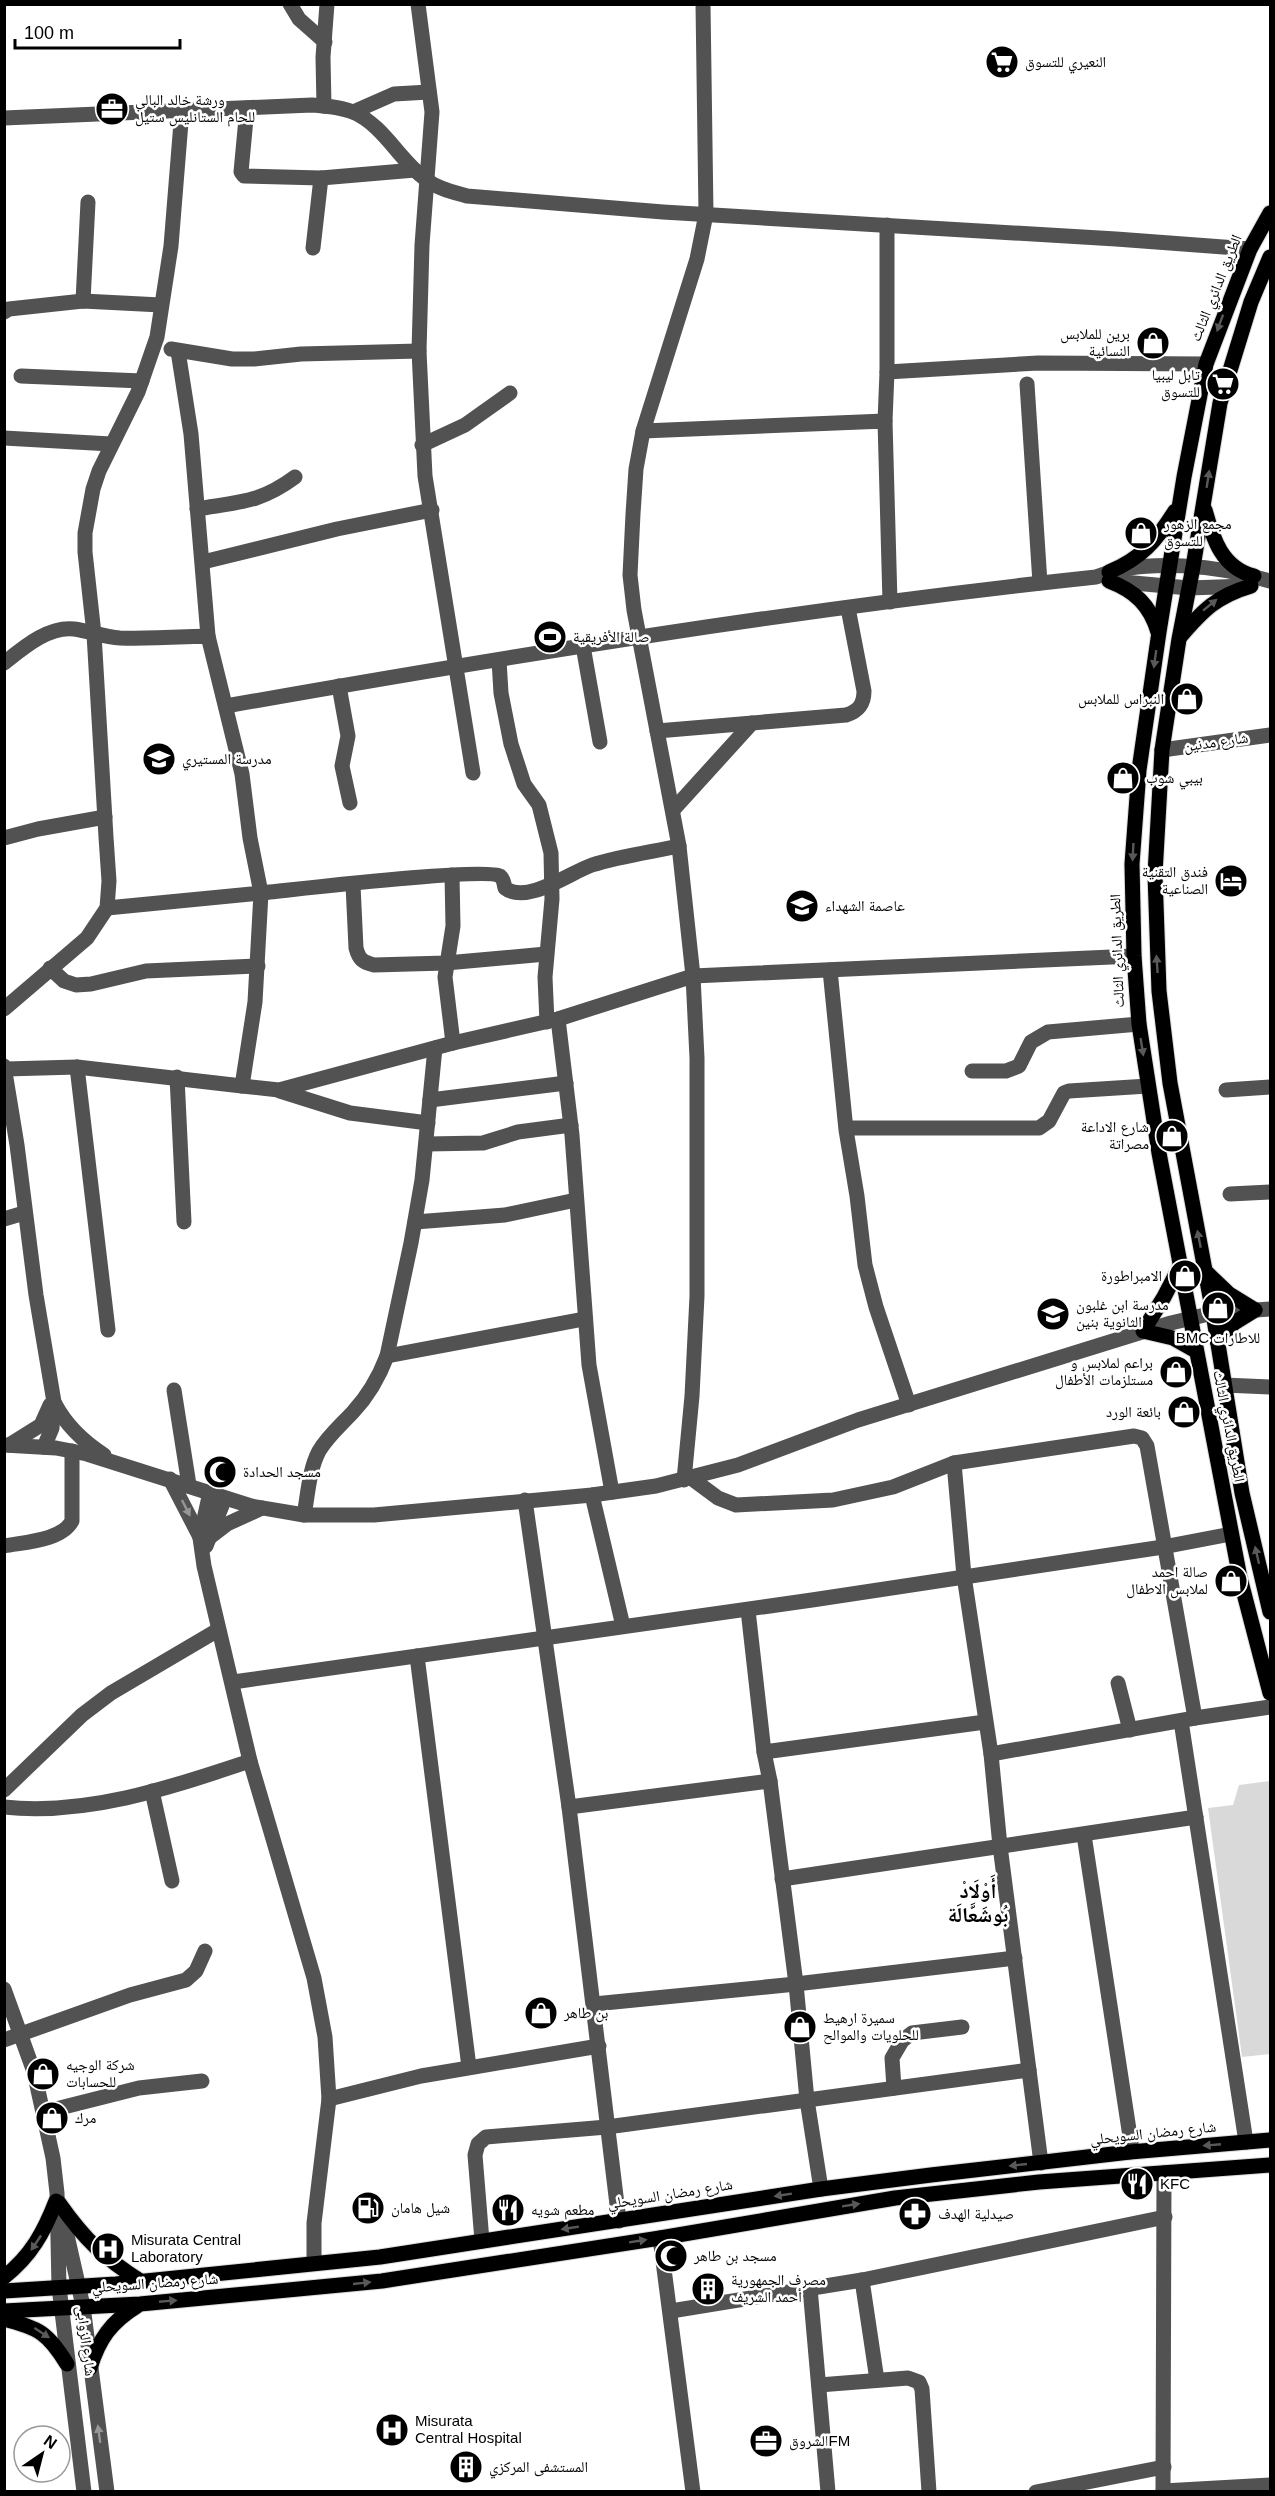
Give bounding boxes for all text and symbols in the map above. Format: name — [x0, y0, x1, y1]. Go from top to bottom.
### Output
scale bar — [15, 12, 180, 50]
text: 100 m — [24, 23, 74, 43]
supermarket icon: النعيري للتسوق — [984, 44, 1020, 80]
place label: النعيري للتسوق — [1025, 53, 1106, 74]
office icon: ورشة خالد البالي للحام الستانليس ستيل — [94, 91, 130, 127]
place label: ورشة خالد البالي للحام الستانليس ستيل — [135, 91, 255, 127]
street label: الطريق الدائري الثالث — [1186, 232, 1248, 345]
one-way arrow — [1214, 314, 1224, 332]
place label: برين للملابس النسائية — [1060, 325, 1130, 359]
shop icon: برين للملابس النسائية — [1135, 325, 1171, 361]
place label: تابل ليبيا للتسوق — [1152, 366, 1201, 402]
supermarket icon: تابل ليبيا للتسوق — [1205, 366, 1241, 402]
one-way arrow — [1203, 469, 1212, 488]
shop icon: مجمع الزهور للتسوق — [1123, 515, 1159, 551]
place label: مجمع الزهور للتسوق — [1163, 515, 1232, 551]
one-way arrow — [1202, 599, 1218, 612]
sports icon: صالة الأفريقية — [532, 619, 568, 655]
place label: صالة الأفريقية — [573, 628, 650, 646]
one-way arrow — [1151, 649, 1160, 668]
shop icon: النبراس للملابس — [1169, 681, 1205, 717]
place label: النبراس للملابس — [1078, 690, 1164, 709]
street label: شارع مدنين — [1183, 729, 1250, 756]
school or university icon: مدرسة المستيري — [141, 741, 177, 777]
place label: مدرسة المستيري — [182, 750, 272, 771]
shop icon: بيبي شوب — [1105, 760, 1141, 796]
place label: بيبي شوب — [1146, 769, 1203, 790]
one-way arrow — [1129, 843, 1138, 862]
place label: فندق التقنية الصناعية — [1142, 863, 1208, 897]
hotel icon: فندق التقنية الصناعية — [1213, 863, 1249, 899]
school or university icon: عاصمة الشهداء — [784, 888, 820, 924]
street label: الطريق الدائري الثالث — [1106, 894, 1131, 1008]
place label: عاصمة الشهداء — [825, 897, 905, 915]
one-way arrow — [1152, 954, 1162, 973]
one-way arrow — [1138, 1037, 1147, 1056]
place label: شارع الاداعة مصراتة — [1081, 1118, 1149, 1153]
shop icon: شارع الاداعة مصراتة — [1154, 1118, 1190, 1154]
one-way arrow — [1194, 1230, 1203, 1249]
shop icon: الامبراطورة — [1167, 1258, 1203, 1294]
place label: الامبراطورة — [1101, 1267, 1162, 1285]
shop icon: BMC للاطارات — [1200, 1290, 1236, 1326]
school or university icon: مدرسة ابن غلبون الثانوية بنين — [1035, 1296, 1071, 1332]
place label: مدرسة ابن غلبون الثانوية بنين — [1076, 1296, 1169, 1332]
place label: BMC للاطارات — [1176, 1329, 1260, 1347]
place label: براعم لملابس و مستلزمات الأطفال — [1055, 1354, 1153, 1390]
shop icon: براعم لملابس و مستلزمات الأطفال — [1158, 1354, 1194, 1390]
street label: الطريق الدائري الثالث — [1207, 1369, 1249, 1484]
shop icon: بائعة الورد — [1166, 1394, 1202, 1430]
place label: بائعة الورد — [1106, 1403, 1161, 1421]
mosque icon: مسجد الحدادة — [202, 1454, 238, 1490]
place label: مسجد الحدادة — [243, 1463, 321, 1480]
one-way arrow — [181, 1499, 191, 1516]
one-way arrow — [1251, 1546, 1261, 1564]
place label: صالة احمد لملابس الاطفال — [1126, 1563, 1208, 1599]
shop icon: صالة احمد لملابس الاطفال — [1213, 1563, 1249, 1599]
district label: أَوْلَادْ بُوشَعَّالَة — [948, 1874, 1008, 1927]
shop icon: بن طاهر — [523, 1995, 559, 2031]
place label: بن طاهر — [563, 2004, 608, 2023]
shop icon: سميرة ارهيط للحلويات والموالح — [782, 2009, 818, 2045]
place label: سميرة ارهيط للحلويات والموالح — [823, 2009, 919, 2045]
shop icon: شركة الوجيه للحسابات — [25, 2056, 61, 2092]
place label: شركة الوجيه للحسابات — [66, 2056, 135, 2090]
shop icon: مرك — [34, 2100, 70, 2136]
place label: مرك — [75, 2109, 96, 2127]
street label: شارع رمضان السويحلي — [1089, 2117, 1217, 2151]
one-way arrow — [1203, 2140, 1222, 2150]
one-way arrow — [1009, 2160, 1028, 2170]
restaurant icon: KFC — [1119, 2166, 1155, 2202]
street label: شارع رمضان السويحلي — [606, 2175, 734, 2216]
place label: KFC — [1160, 2175, 1190, 2192]
fuel station icon: شيل هامان — [350, 2190, 386, 2226]
one-way arrow — [774, 2191, 793, 2200]
restaurant icon: مطعم شويه — [490, 2192, 526, 2228]
pharmacy icon: صيدلية الهدف — [897, 2196, 933, 2232]
place label: شيل هامان — [391, 2199, 450, 2218]
one-way arrow — [841, 2200, 860, 2209]
place label: مطعم شويه — [531, 2201, 595, 2220]
place label: صيدلية الهدف — [938, 2205, 1014, 2223]
one-way arrow — [560, 2224, 579, 2233]
hospital icon: Misurata Central Laboratory — [90, 2231, 126, 2267]
place label: Misurata Central Laboratory — [131, 2231, 241, 2265]
one-way arrow — [31, 2235, 42, 2252]
one-way arrow — [628, 2237, 647, 2246]
mosque icon: مسجد بن طاهر — [653, 2238, 689, 2274]
place label: مسجد بن طاهر — [693, 2247, 777, 2266]
street label: شارع رمضان السويحلي — [91, 2270, 219, 2299]
building icon: مصرف الجمهورية أحمد الشريف — [690, 2271, 726, 2307]
place label: مصرف الجمهورية أحمد الشريف — [731, 2271, 826, 2306]
one-way arrow — [352, 2279, 371, 2288]
one-way arrow — [158, 2296, 177, 2306]
street label: شارع الزوابى — [72, 2305, 99, 2377]
one-way arrow — [34, 2328, 50, 2339]
hospital icon: Misurata Central Hospital — [374, 2412, 410, 2448]
place label: Misurata Central Hospital — [415, 2412, 522, 2446]
office icon: الشروقFM — [748, 2423, 784, 2459]
north arrow — [12, 2424, 72, 2484]
one-way arrow — [94, 2424, 103, 2443]
text: N — [41, 2432, 60, 2452]
place label: الشروقFM — [789, 2432, 850, 2451]
building icon: المستشفى المركزي — [448, 2449, 484, 2485]
place label: المستشفى المركزي — [489, 2458, 588, 2479]

